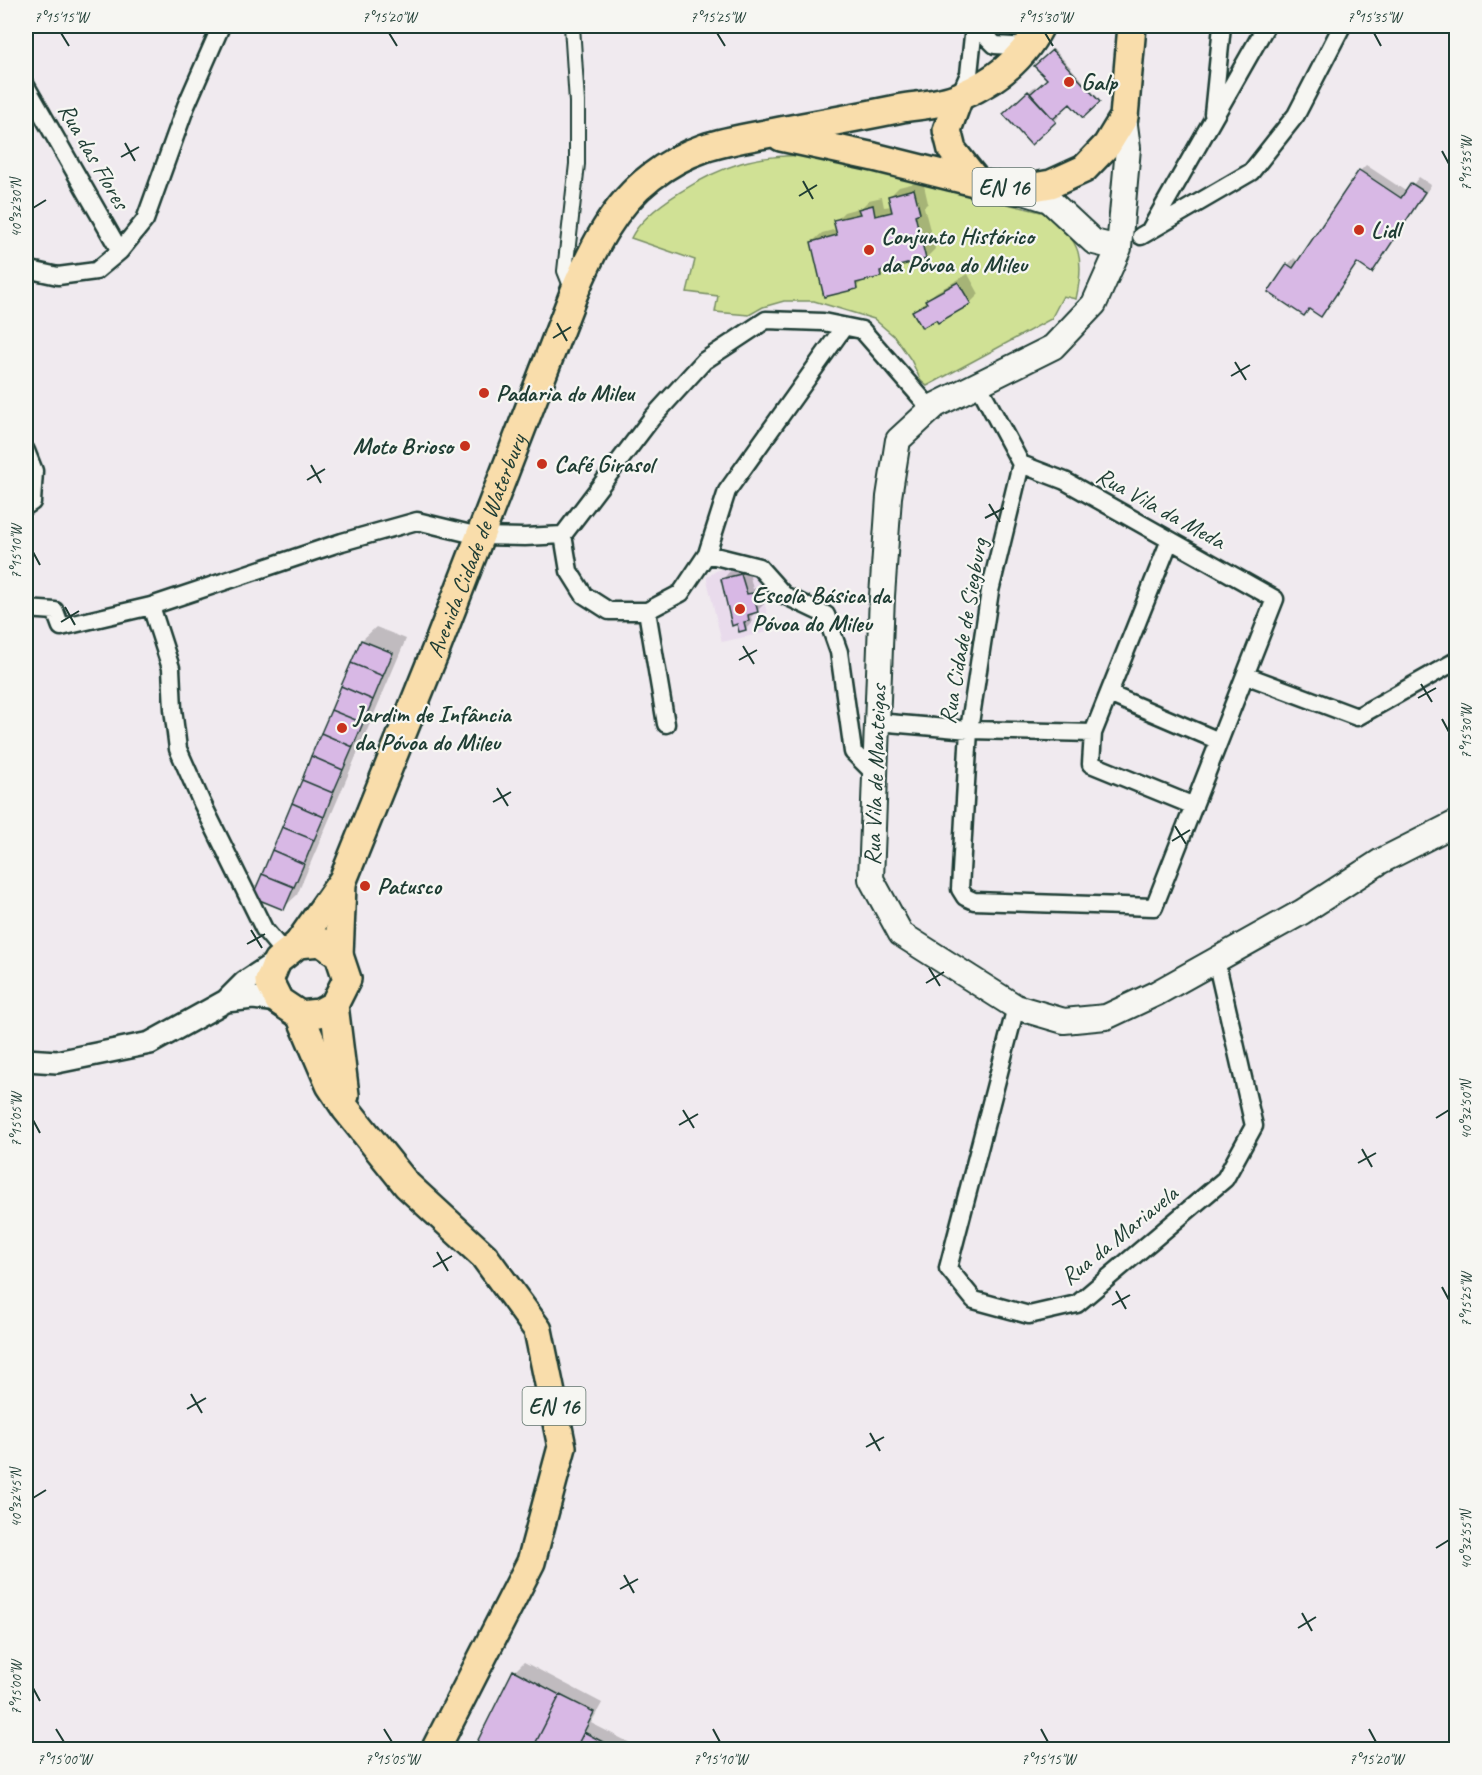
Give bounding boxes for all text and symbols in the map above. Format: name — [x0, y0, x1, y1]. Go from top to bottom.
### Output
text: 7°15'15"W — [34, 8, 91, 27]
text: 7°15'20"W — [362, 8, 419, 27]
text: 7°15'25"W — [690, 8, 747, 27]
text: 7°15'30"W — [1018, 8, 1075, 27]
text: 7°15'35"W — [1347, 8, 1404, 27]
place label: Galp — [1081, 67, 1119, 97]
marker: Galp — [1062, 75, 1076, 89]
street label: Rua das Flores — [52, 97, 137, 216]
text: 7°15'35"W — [1457, 134, 1476, 191]
road number: EN 16 — [972, 168, 1036, 206]
text: 40°32'30"N — [7, 175, 26, 238]
place label: Lidl — [1371, 215, 1405, 245]
place label: Conjunto Histórico da Póvoa do Mileu — [881, 221, 1036, 279]
marker: Lidl — [1352, 223, 1366, 237]
marker: Conjunto Histórico da Póvoa do Mileu — [862, 243, 876, 257]
place label: Padaria do Mileu — [496, 378, 636, 408]
marker: Padaria do Mileu — [477, 386, 491, 400]
street label: Avenida Cidade de Waterbury — [419, 428, 534, 662]
place label: Moto Brioso — [353, 431, 455, 461]
marker: Moto Brioso — [458, 439, 472, 453]
place label: Café Girasol — [554, 449, 658, 479]
marker: Café Girasol — [535, 457, 549, 471]
street label: Rua Vila da Meda — [1091, 460, 1232, 557]
text: 7°15'10"W — [7, 522, 26, 579]
street label: Rua Cidade de Siegburg — [932, 534, 994, 726]
place label: Escola Básica da Póvoa do Mileu — [752, 580, 893, 638]
marker: Escola Básica da Póvoa do Mileu — [733, 602, 747, 616]
street label: Rua Vila de Manteigas — [857, 682, 893, 866]
place label: Jardim de Infância da Póvoa do Mileu — [352, 699, 513, 757]
text: 7°15'30"W — [1457, 702, 1476, 759]
marker: Jardim de Infância da Póvoa do Mileu — [335, 721, 349, 735]
place label: Patusco — [377, 871, 443, 901]
marker: Patusco — [358, 879, 372, 893]
text: 40°32'50"N — [1457, 1077, 1476, 1140]
text: 7°15'05"W — [7, 1090, 26, 1147]
street label: Rua da Mariavela — [1054, 1178, 1185, 1291]
text: 7°15'25"W — [1457, 1270, 1476, 1327]
road number: EN 16 — [522, 1387, 586, 1425]
text: 40°32'45"N — [7, 1465, 26, 1528]
text: 40°32'55"N — [1457, 1507, 1476, 1570]
text: 7°15'00"W — [7, 1658, 26, 1715]
text: 7°15'00"W — [37, 1750, 94, 1769]
text: 7°15'05"W — [365, 1750, 422, 1769]
text: 7°15'10"W — [693, 1750, 750, 1769]
text: 7°15'15"W — [1021, 1750, 1078, 1769]
text: 7°15'20"W — [1349, 1750, 1406, 1769]

